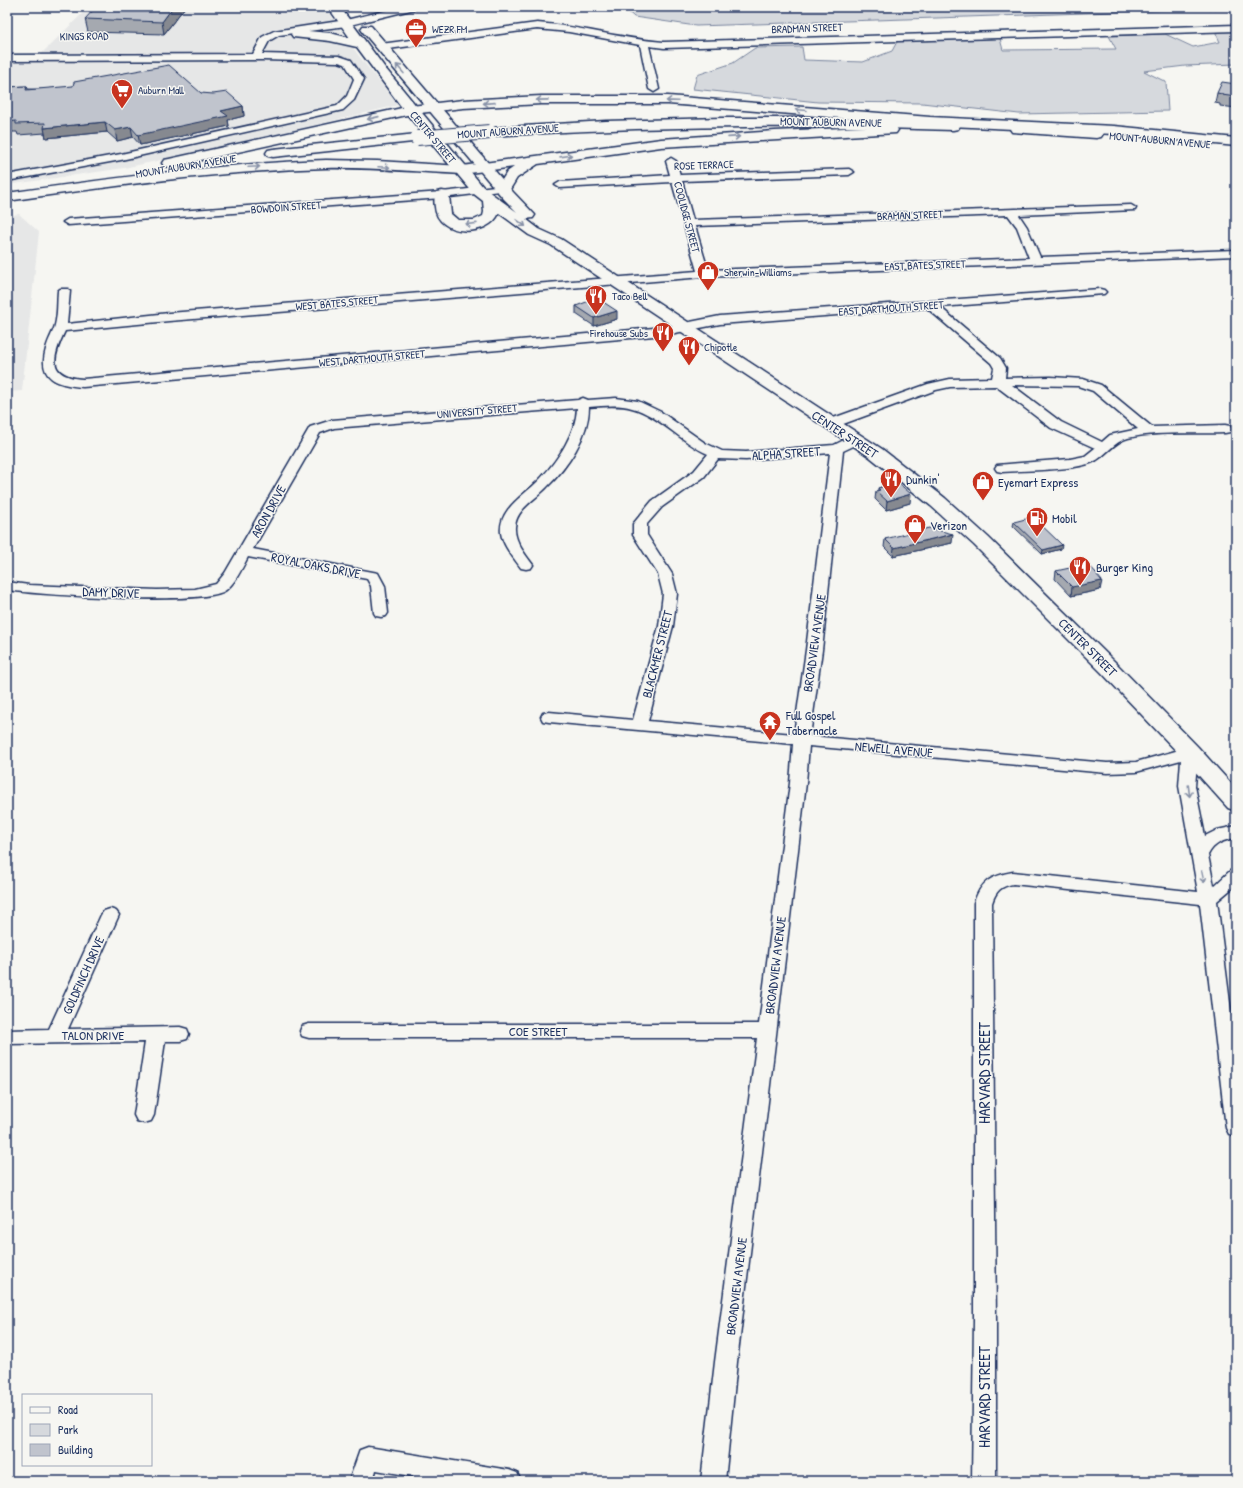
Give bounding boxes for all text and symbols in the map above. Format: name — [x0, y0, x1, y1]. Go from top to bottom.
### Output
office icon: WEZR FM — [403, 16, 429, 49]
street label: BRADMAN STREET — [771, 20, 844, 36]
place label: WEZR FM — [432, 22, 468, 36]
street label: KINGS ROAD — [59, 29, 109, 43]
one-way arrow — [395, 63, 404, 74]
supermarket icon: Auburn Mall — [109, 77, 135, 110]
place label: Auburn Mall — [138, 83, 184, 97]
one-way arrow — [536, 96, 549, 104]
one-way arrow — [666, 97, 679, 104]
one-way arrow — [483, 99, 496, 106]
one-way arrow — [795, 107, 808, 114]
street label: CENTER STREET — [407, 108, 460, 167]
one-way arrow — [367, 114, 380, 122]
street label: MOUNT AUBURN AVENUE — [780, 114, 882, 130]
street label: MOUNT AUBURN AVENUE — [457, 120, 559, 142]
street label: MOUNT AUBURN AVENUE — [1109, 129, 1211, 151]
one-way arrow — [727, 134, 740, 141]
street label: MOUNT AUBURN AVENUE — [135, 151, 238, 181]
one-way arrow — [559, 152, 572, 160]
street label: ROSE TERRACE — [674, 157, 734, 173]
one-way arrow — [377, 163, 390, 170]
one-way arrow — [247, 164, 260, 171]
street label: COOLIDGE STREET — [671, 180, 703, 255]
street label: BOWDOIN STREET — [250, 197, 323, 216]
street label: BRAMAN STREET — [877, 207, 944, 223]
one-way arrow — [516, 219, 527, 227]
one-way arrow — [465, 221, 478, 228]
street label: EAST BATES STREET — [884, 257, 967, 273]
shop icon: Sherwin-Williams — [695, 259, 721, 292]
place label: Sherwin-Williams — [724, 265, 792, 279]
restaurant icon: Taco Bell — [583, 283, 609, 316]
place label: Taco Bell — [612, 289, 648, 303]
street label: WEST BATES STREET — [295, 292, 380, 314]
street label: EAST DARTMOUTH STREET — [838, 297, 945, 319]
restaurant icon: Firehouse Subs — [650, 320, 676, 353]
place label: Firehouse Subs — [589, 326, 648, 340]
restaurant icon: Chipotle — [676, 334, 702, 367]
place label: Chipotle — [704, 340, 738, 354]
street label: WEST DARTMOUTH STREET — [318, 346, 427, 370]
street label: UNIVERSITY STREET — [436, 400, 519, 421]
street label: CENTER STREET — [808, 406, 883, 463]
street label: ALPHA STREET — [751, 442, 822, 464]
restaurant icon: Dunkin' — [878, 466, 904, 499]
shop icon: Eyemart Express — [970, 469, 996, 502]
place label: Dunkin' — [906, 470, 940, 488]
place label: Eyemart Express — [998, 473, 1078, 491]
street label: ARON DRIVE — [246, 481, 290, 541]
fuel station icon: Mobil — [1024, 505, 1050, 538]
place label: Mobil — [1052, 509, 1077, 527]
shop icon: Verizon — [902, 512, 928, 545]
place label: Verizon — [930, 516, 967, 534]
street label: ROYAL OAKS DRIVE — [270, 548, 362, 583]
restaurant icon: Burger King — [1067, 554, 1093, 587]
place label: Burger King — [1096, 558, 1153, 576]
street label: DAMY DRIVE — [82, 582, 140, 602]
street label: BROADVIEW AVENUE — [798, 593, 830, 693]
street label: BLACKMER STREET — [637, 607, 677, 700]
street label: CENTER STREET — [1055, 614, 1122, 681]
place label: Full Gospel Tabernacle — [785, 706, 837, 739]
temple icon: Full Gospel Tabernacle — [757, 709, 783, 742]
street label: NEWELL AVENUE — [854, 737, 934, 761]
one-way arrow — [1185, 784, 1192, 797]
one-way arrow — [1200, 870, 1208, 883]
street label: BROADVIEW AVENUE — [760, 915, 790, 1015]
street label: GOLDFINCH DRIVE — [58, 933, 108, 1017]
street label: COE STREET — [509, 1022, 568, 1040]
street label: HARVARD STREET — [973, 1022, 995, 1124]
street label: TALON DRIVE — [62, 1026, 125, 1044]
street label: BROADVIEW AVENUE — [721, 1236, 751, 1336]
street label: HARVARD STREET — [973, 1346, 995, 1448]
legend — [22, 1394, 152, 1466]
text: Road — [58, 1401, 78, 1418]
text: Park — [58, 1421, 78, 1438]
text: Building — [58, 1441, 93, 1458]

